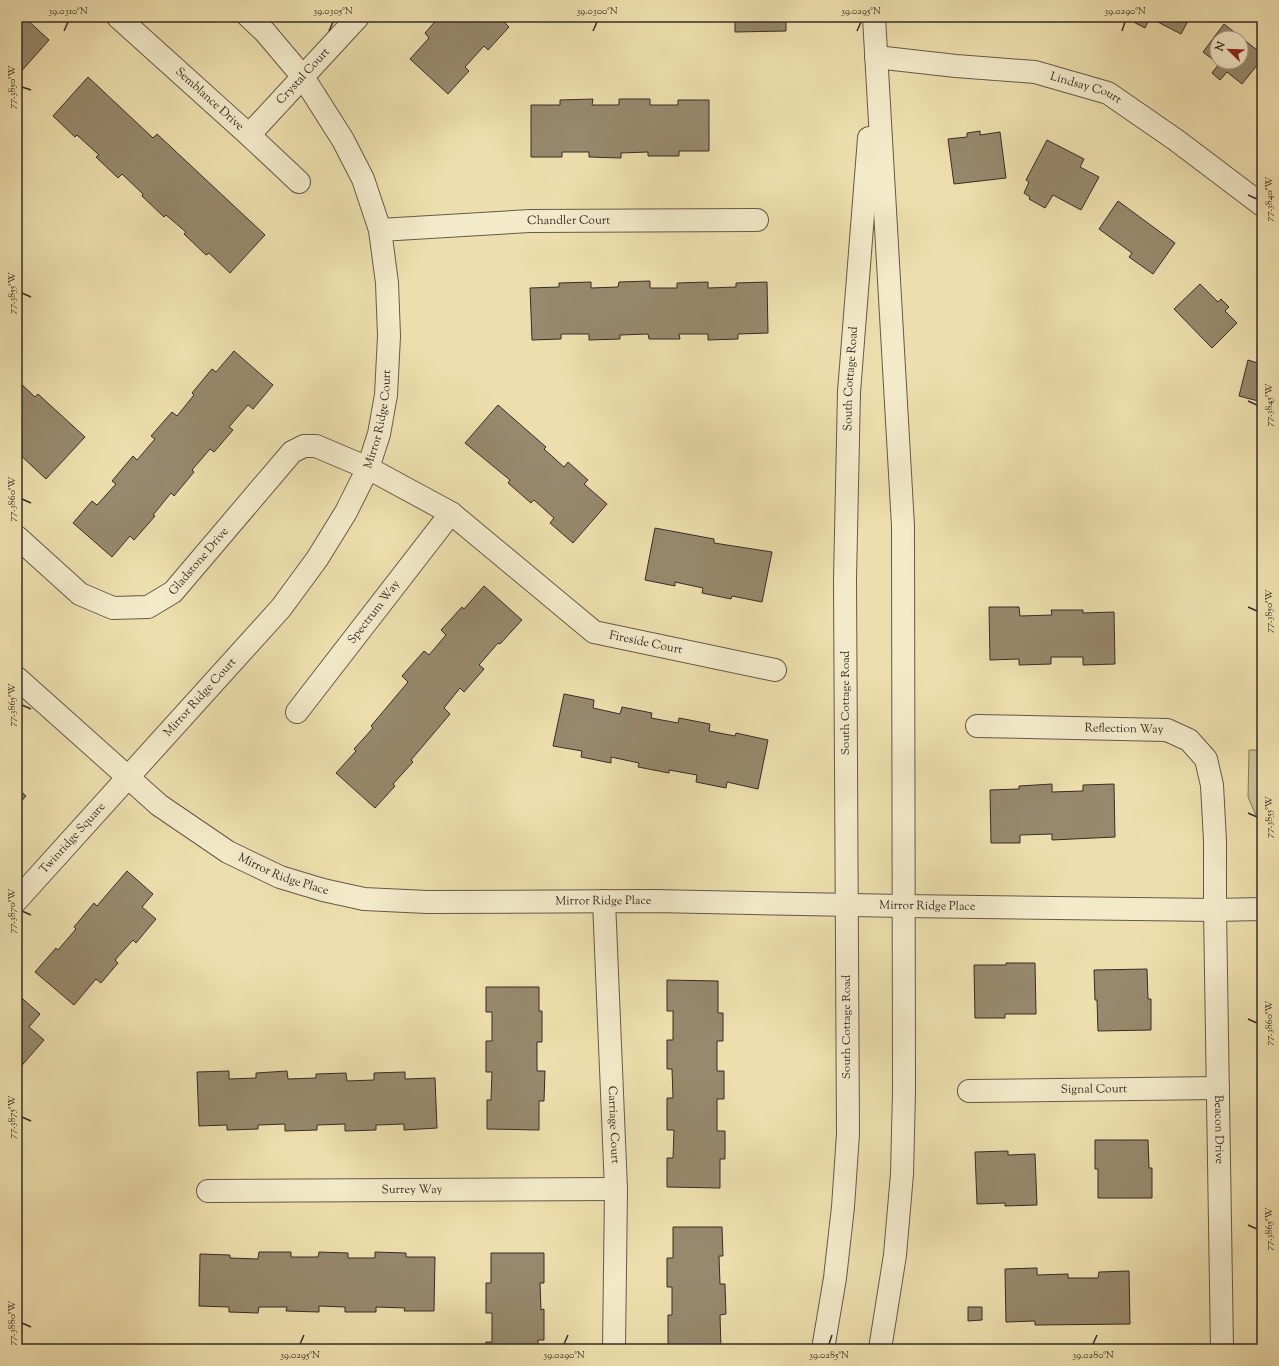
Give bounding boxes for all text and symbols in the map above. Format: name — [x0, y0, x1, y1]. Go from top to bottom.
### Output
text: 39.0310°N — [48, 4, 88, 19]
text: 39.0305°N — [313, 4, 353, 19]
text: 39.0300°N — [576, 4, 618, 19]
text: 39.0295°N — [841, 4, 881, 19]
text: 39.0290°N — [1104, 4, 1146, 19]
north arrow — [1209, 30, 1249, 70]
text: N — [1211, 39, 1230, 55]
street label: Crystal Court — [272, 44, 334, 109]
street label: Semblance Drive — [171, 63, 248, 136]
text: 77.3850°W — [5, 65, 20, 109]
street label: Lindsay Court — [1048, 68, 1125, 109]
text: 77.3840°W — [1262, 177, 1277, 221]
street label: Chandler Court — [527, 212, 610, 230]
text: 77.3855°W — [5, 272, 20, 314]
street label: South Cottage Road — [839, 326, 863, 431]
street label: Mirror Ridge Court — [359, 369, 396, 471]
text: 77.3845°W — [1262, 383, 1277, 427]
text: 77.3860°W — [5, 477, 20, 521]
street label: Gladstone Drive — [165, 523, 234, 600]
street label: Spectrum Way — [343, 576, 405, 648]
text: 77.3850°W — [1262, 589, 1277, 633]
street label: Fireside Court — [608, 626, 684, 659]
street label: South Cottage Road — [837, 650, 855, 755]
street label: Mirror Ridge Court — [159, 654, 241, 741]
text: 77.3865°W — [5, 683, 20, 727]
street label: Reflection Way — [1084, 719, 1164, 739]
text: 77.3855°W — [1262, 796, 1277, 838]
street label: Twinridge Square — [35, 798, 110, 878]
street label: Mirror Ridge Place — [235, 849, 331, 900]
text: 77.3870°W — [5, 889, 20, 933]
street label: Mirror Ridge Place — [555, 892, 652, 910]
street label: Mirror Ridge Place — [879, 897, 976, 916]
street label: South Cottage Road — [838, 974, 856, 1079]
text: 77.3860°W — [1262, 1001, 1277, 1045]
street label: Signal Court — [1061, 1080, 1127, 1099]
street label: Carriage Court — [603, 1085, 624, 1164]
text: 77.3875°W — [5, 1095, 20, 1139]
street label: Beacon Drive — [1209, 1095, 1228, 1165]
street label: Surrey Way — [381, 1181, 443, 1199]
text: 77.3865°W — [1262, 1207, 1277, 1251]
text: 77.3880°W — [5, 1301, 20, 1345]
text: 39.0295°N — [280, 1348, 320, 1363]
text: 39.0290°N — [543, 1348, 585, 1363]
text: 39.0285°N — [809, 1348, 849, 1363]
text: 39.0280°N — [1072, 1348, 1114, 1363]

